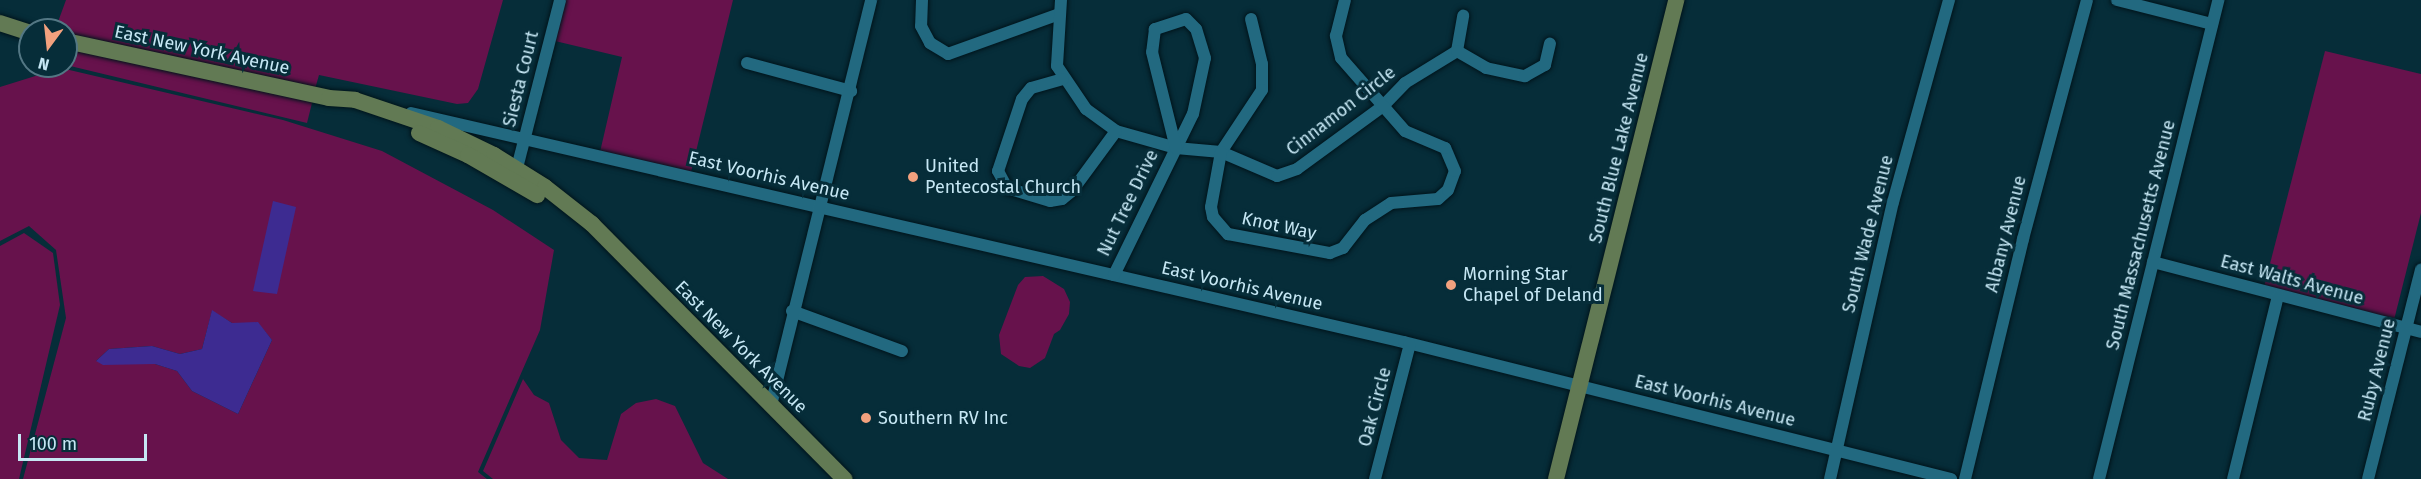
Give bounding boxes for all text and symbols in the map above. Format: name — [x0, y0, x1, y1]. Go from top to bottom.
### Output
north arrow — [18, 18, 78, 78]
street label: East New York Avenue — [112, 21, 292, 79]
street label: Siesta Court — [499, 29, 543, 129]
street label: South Blue Lake Avenue — [1585, 50, 1653, 246]
text: N — [36, 53, 51, 74]
street label: Cinnamon Circle — [1282, 62, 1400, 160]
street label: South Massachusetts Avenue — [2102, 118, 2180, 352]
street label: Nut Tree Drive — [1093, 146, 1163, 260]
street label: East Voorhis Avenue — [686, 147, 852, 205]
street label: South Wade Avenue — [1838, 153, 1898, 315]
place label: United Pentecostal Church — [925, 156, 1081, 198]
marker: United Pentecostal Church — [906, 170, 920, 184]
street label: Albany Avenue — [1981, 173, 2031, 295]
street label: Knot Way — [1240, 208, 1318, 244]
street label: East Walts Avenue — [2218, 251, 2366, 309]
street label: East Voorhis Avenue — [1159, 257, 1325, 315]
place label: Morning Star Chapel of Deland — [1463, 264, 1603, 306]
street label: East New York Avenue — [670, 276, 812, 418]
marker: Morning Star Chapel of Deland — [1444, 278, 1458, 292]
street label: Ruby Avenue — [2354, 316, 2400, 424]
street label: Oak Circle — [1354, 365, 1396, 449]
street label: East Voorhis Avenue — [1632, 371, 1798, 431]
place label: Southern RV Inc — [878, 407, 1008, 429]
marker: Southern RV Inc — [859, 411, 873, 425]
scale bar — [21, 422, 150, 460]
text: 100 m — [29, 433, 77, 455]

